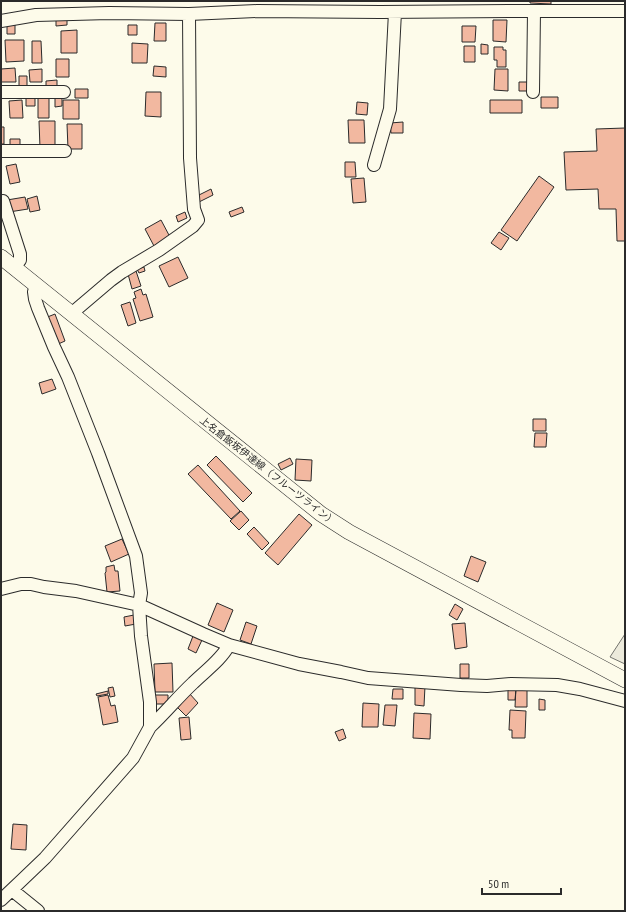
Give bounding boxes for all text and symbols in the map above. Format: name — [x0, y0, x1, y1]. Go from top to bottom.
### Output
street label: 上名倉飯坂伊達線（フルーツライン） — [197, 414, 339, 528]
scale bar — [482, 870, 561, 896]
text: 50 m — [488, 876, 509, 891]

